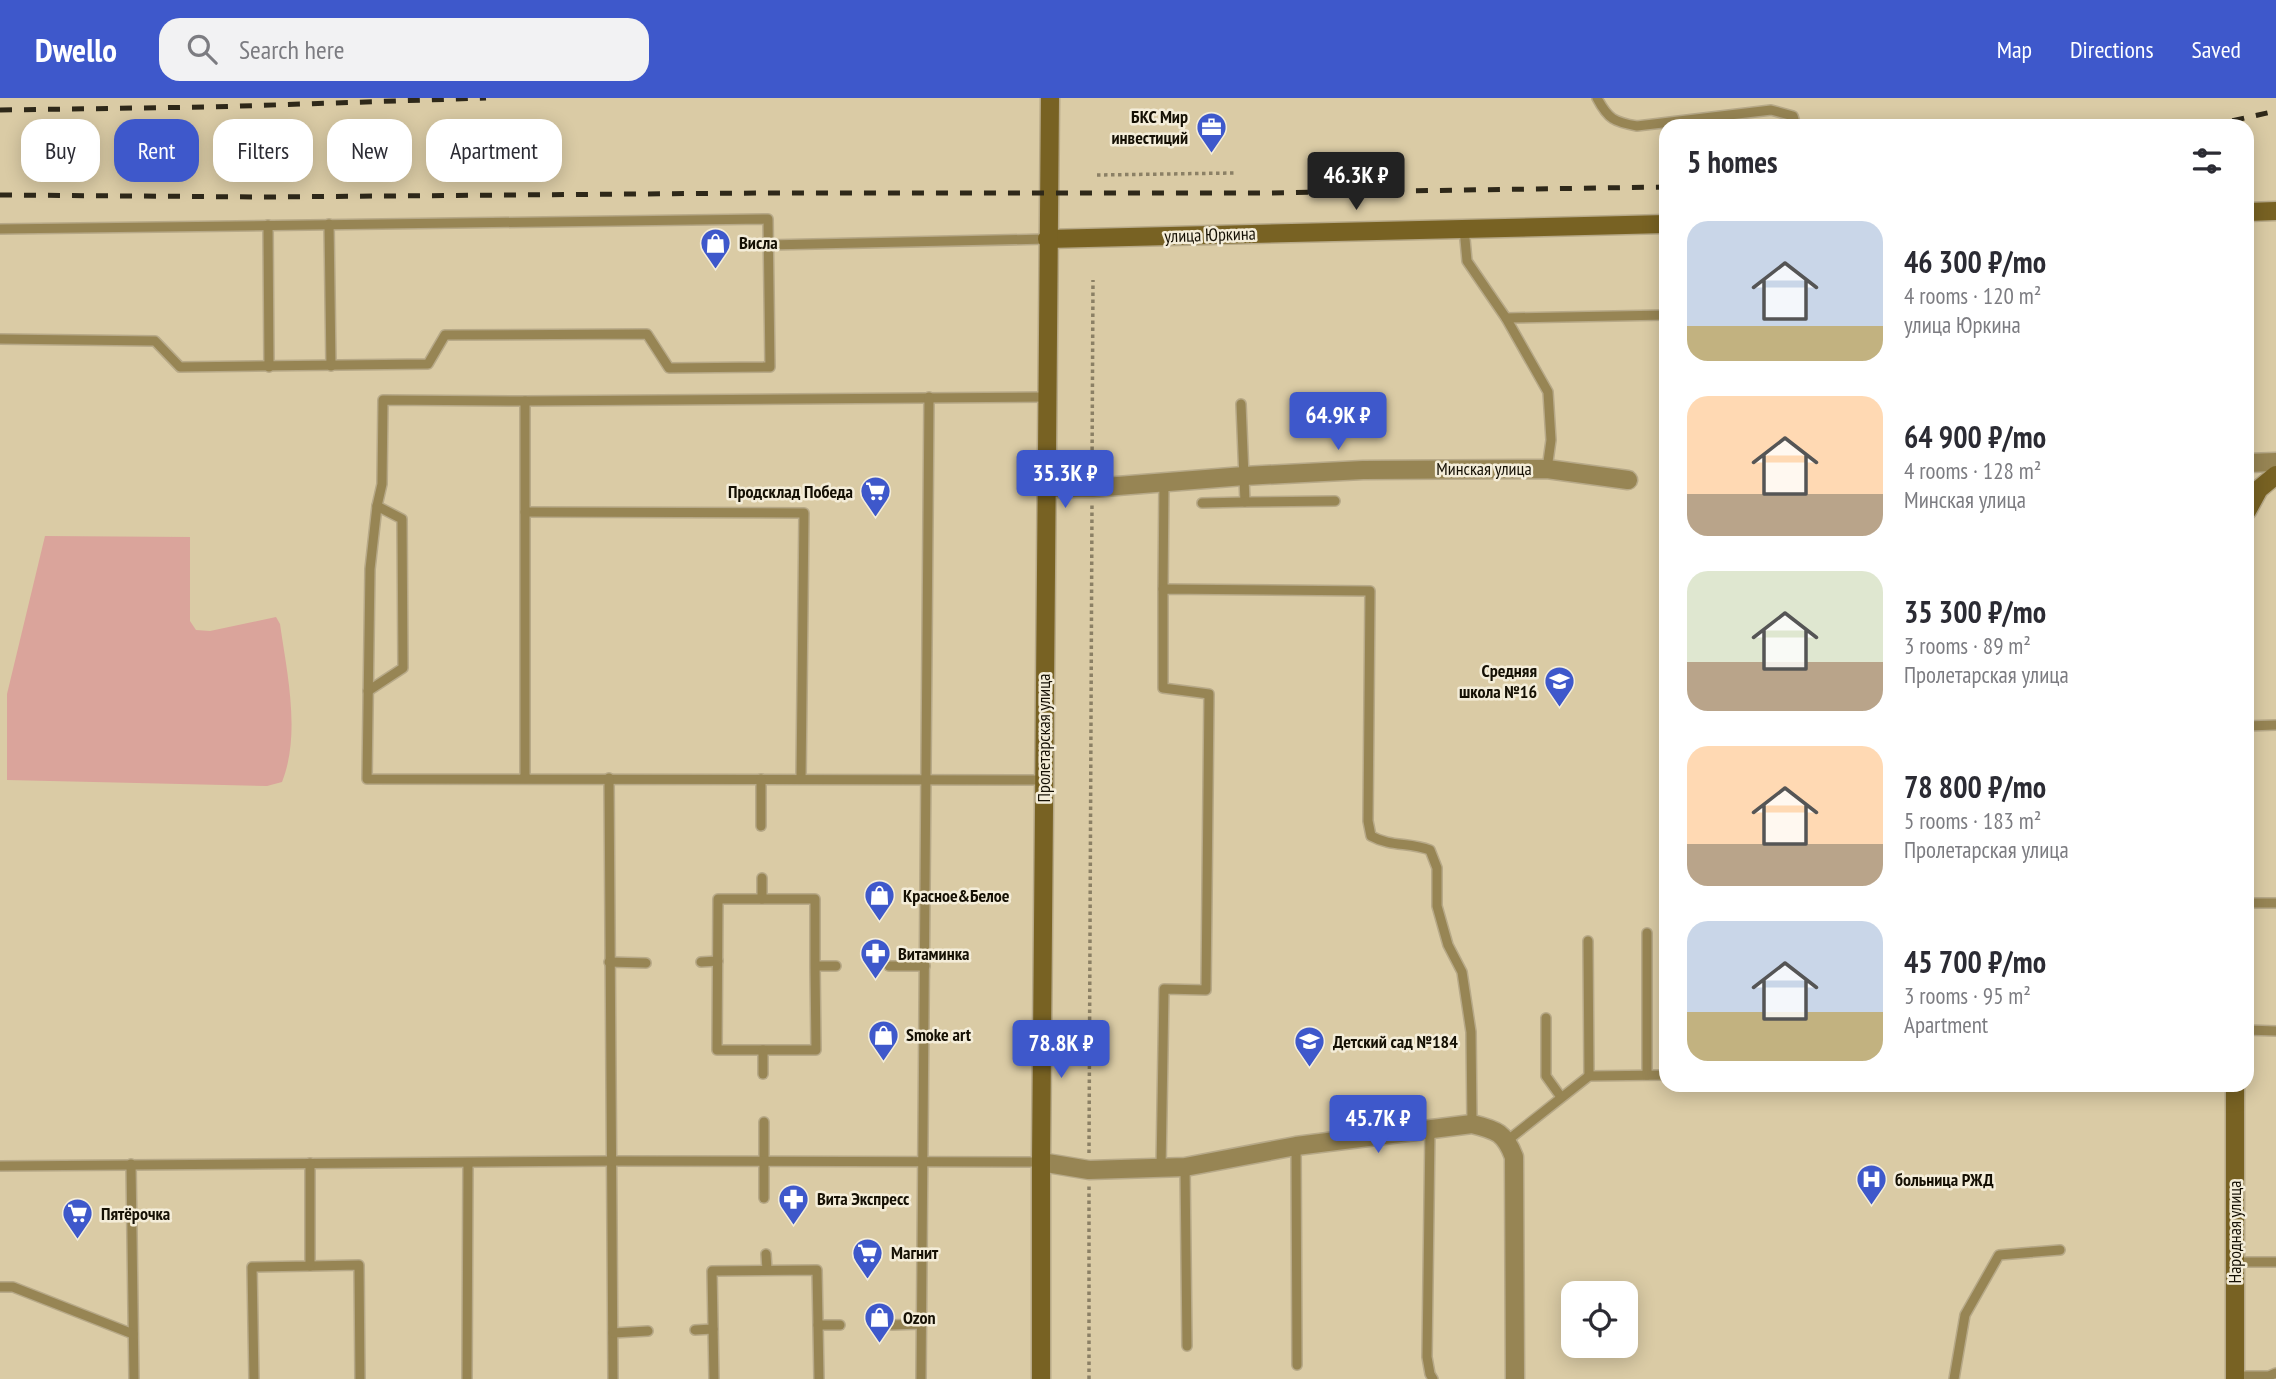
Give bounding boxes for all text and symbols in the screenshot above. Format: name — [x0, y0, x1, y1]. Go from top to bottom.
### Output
search box — [159, 18, 649, 81]
text: Dwello — [35, 28, 117, 71]
icon: search — [183, 30, 221, 68]
text: Search here — [239, 33, 345, 66]
text: Map — [1997, 34, 2032, 65]
text: Directions — [2070, 34, 2154, 65]
text: Saved — [2192, 34, 2241, 65]
place label: БКС Мир инвестиций — [1112, 105, 1188, 149]
office icon: БКС Мир инвестиций — [1194, 110, 1228, 154]
chip: Buy — [21, 119, 100, 182]
chip: Rent — [114, 119, 199, 182]
chip: Filters — [213, 119, 313, 182]
chip: New — [327, 119, 412, 182]
chip: Apartment — [426, 119, 562, 182]
text: 5 homes — [1687, 142, 1778, 181]
icon: filters — [2188, 142, 2226, 180]
pin: 46.3K ₽ — [1291, 152, 1421, 212]
text: 46.3K ₽ — [1324, 160, 1388, 189]
street label: улица Юркина — [1164, 221, 1256, 248]
shop icon: Висла — [699, 226, 733, 270]
place label: Висла — [739, 231, 778, 254]
text: 46 300 ₽/mo — [1904, 242, 2046, 281]
icon: home — [1743, 249, 1827, 333]
text: 4 rooms · 120 m² — [1904, 281, 2041, 310]
text: улица Юркина — [1904, 310, 2021, 339]
pin: 64.9K ₽ — [1273, 392, 1403, 452]
text: 64.9K ₽ — [1306, 400, 1370, 429]
text: 64 900 ₽/mo — [1904, 417, 2046, 456]
icon: home — [1743, 424, 1827, 508]
pin: 35.3K ₽ — [1000, 450, 1130, 510]
text: 4 rooms · 128 m² — [1904, 456, 2041, 485]
street label: Минская улица — [1436, 457, 1532, 480]
text: 35.3K ₽ — [1033, 458, 1097, 487]
supermarket icon: Продсклад Победа — [859, 475, 893, 519]
place label: Продсклад Победа — [728, 480, 853, 503]
text: Минская улица — [1904, 485, 2026, 514]
text: 35 300 ₽/mo — [1904, 592, 2046, 631]
icon: home — [1743, 599, 1827, 683]
text: 3 rooms · 89 m² — [1904, 631, 2031, 660]
place label: Средняя школа №16 — [1459, 659, 1537, 703]
text: Пролетарская улица — [1904, 660, 2069, 689]
school or university icon: Средняя школа №16 — [1543, 664, 1577, 708]
street label: Пролетарская улица — [1032, 674, 1055, 802]
text: 78 800 ₽/mo — [1904, 767, 2046, 806]
icon: home — [1743, 774, 1827, 858]
text: 5 rooms · 183 m² — [1904, 806, 2041, 835]
text: Пролетарская улица — [1904, 835, 2069, 864]
shop icon: Красное&Белое — [863, 879, 897, 923]
place label: Красное&Белое — [903, 884, 1010, 907]
pharmacy icon: Витаминка — [858, 937, 892, 981]
place label: Витаминка — [898, 942, 969, 965]
text: 45 700 ₽/mo — [1904, 942, 2046, 981]
icon: home — [1743, 949, 1827, 1033]
text: 3 rooms · 95 m² — [1904, 981, 2031, 1010]
text: Apartment — [1904, 1010, 1988, 1039]
shop icon: Smoke art — [866, 1018, 900, 1062]
pin: 78.8K ₽ — [996, 1020, 1126, 1080]
place label: Smoke art — [906, 1023, 972, 1046]
school or university icon: Детский сад №184 — [1293, 1025, 1327, 1069]
text: 78.8K ₽ — [1029, 1028, 1093, 1057]
place label: Детский сад №184 — [1333, 1030, 1458, 1053]
pin: 45.7K ₽ — [1313, 1096, 1443, 1155]
text: 45.7K ₽ — [1346, 1103, 1410, 1132]
hospital icon: больница РЖД — [1855, 1163, 1889, 1207]
place label: больница РЖД — [1895, 1168, 1994, 1191]
street label: Народная улица — [2223, 1181, 2246, 1283]
pharmacy icon: Вита Экспресс — [777, 1182, 811, 1226]
place label: Вита Экспресс — [817, 1187, 910, 1210]
supermarket icon: Пятёрочка — [61, 1197, 95, 1241]
place label: Пятёрочка — [101, 1202, 170, 1225]
supermarket icon: Магнит — [851, 1236, 885, 1280]
place label: Магнит — [891, 1241, 939, 1264]
map controls — [1561, 1281, 1638, 1358]
button: locate — [1561, 1281, 1638, 1358]
shop icon: Ozon — [863, 1301, 897, 1345]
place label: Ozon — [903, 1306, 936, 1329]

